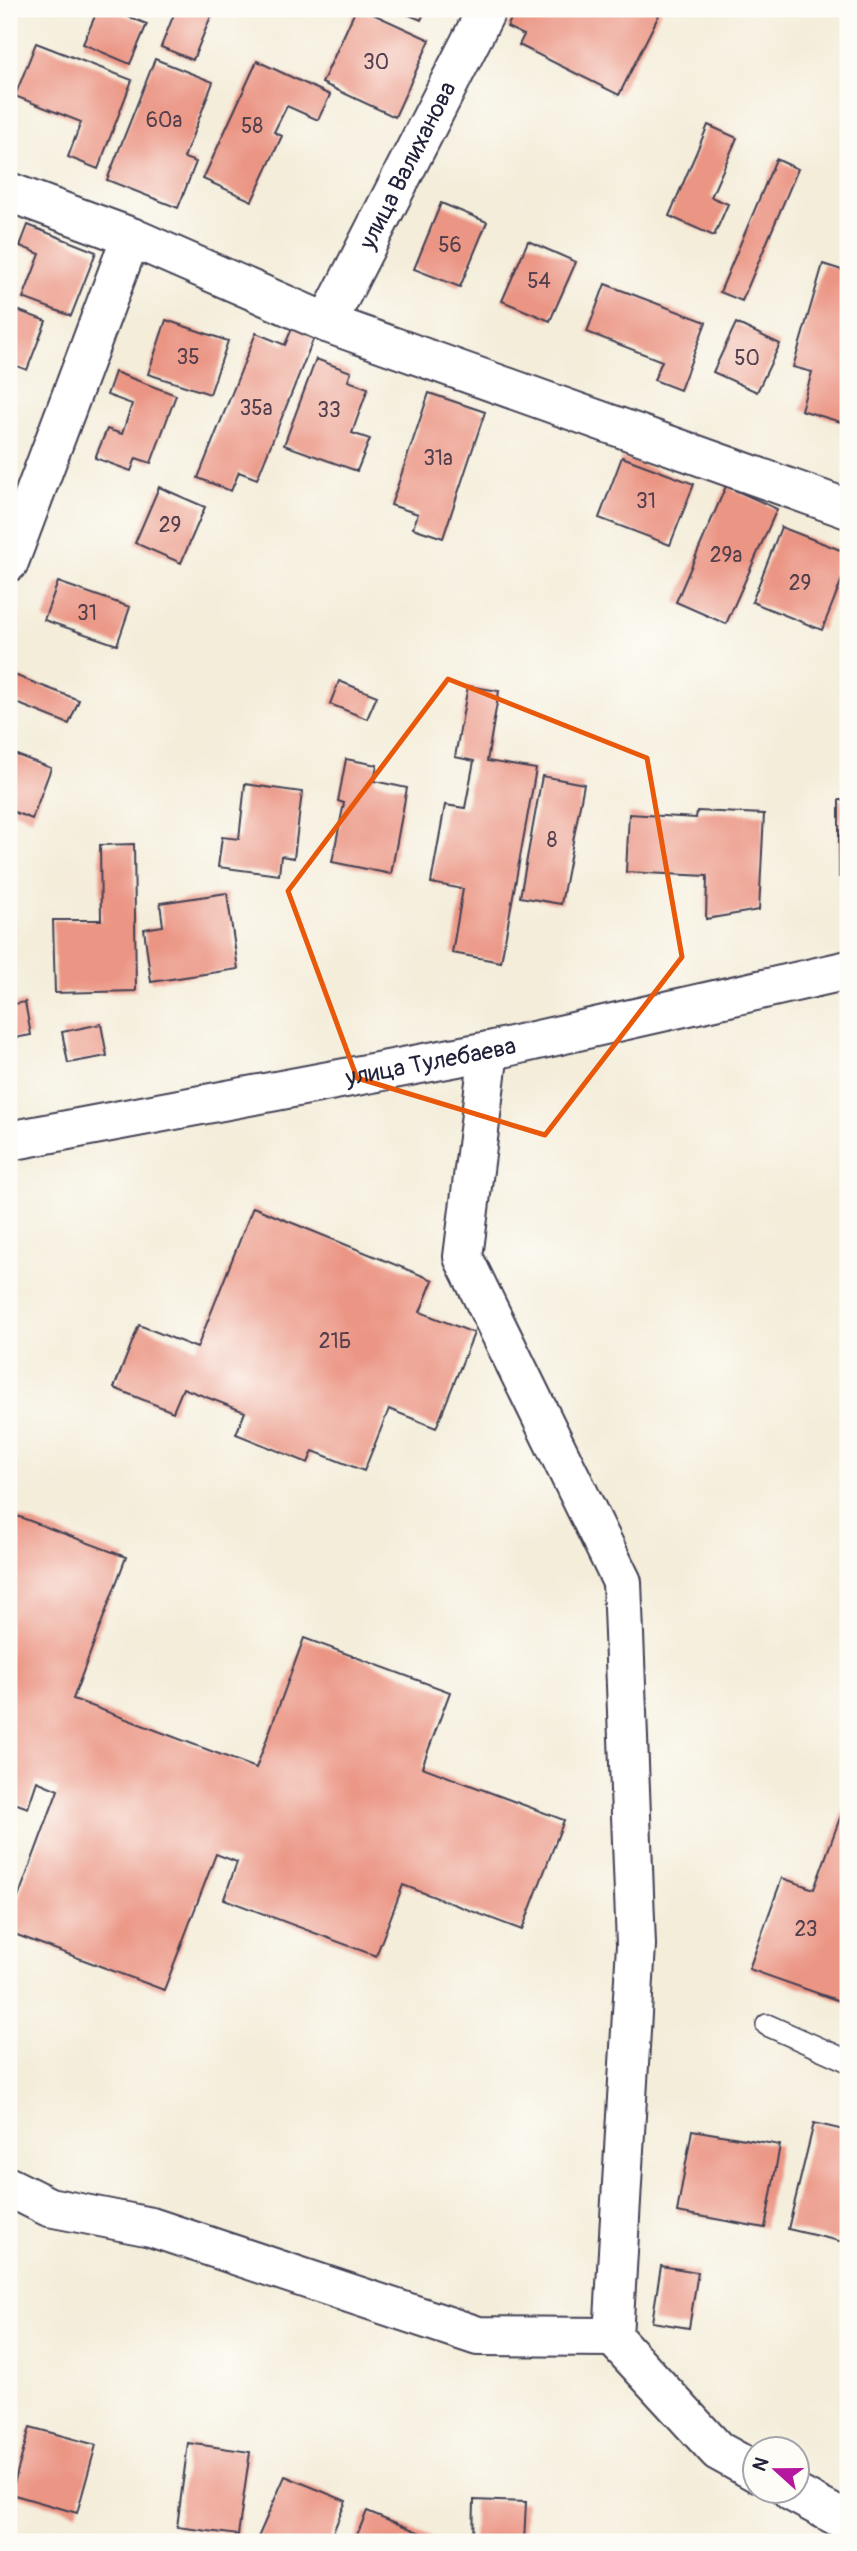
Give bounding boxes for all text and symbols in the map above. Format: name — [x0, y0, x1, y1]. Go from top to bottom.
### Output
house number: 30 — [363, 49, 389, 76]
street label: улица Валиханова — [352, 77, 462, 255]
house number: 60а — [146, 107, 182, 134]
house number: 58 — [241, 113, 263, 140]
house number: 56 — [438, 232, 462, 259]
house number: 54 — [527, 268, 551, 295]
house number: 35 — [176, 344, 200, 371]
house number: 50 — [734, 345, 760, 372]
house number: 35а — [240, 395, 272, 422]
house number: 33 — [317, 397, 341, 424]
house number: 31а — [423, 445, 453, 472]
house number: 31 — [636, 488, 656, 515]
house number: 29 — [159, 512, 181, 539]
house number: 29а — [710, 542, 742, 569]
house number: 29 — [789, 570, 811, 597]
house number: 31 — [77, 600, 97, 627]
house number: 8 — [547, 827, 557, 854]
street label: улица Тулебаева — [342, 1031, 519, 1092]
house number: 21Б — [319, 1328, 351, 1355]
house number: 23 — [795, 1916, 817, 1943]
north arrow — [742, 2436, 812, 2506]
text: N — [748, 2454, 775, 2475]

